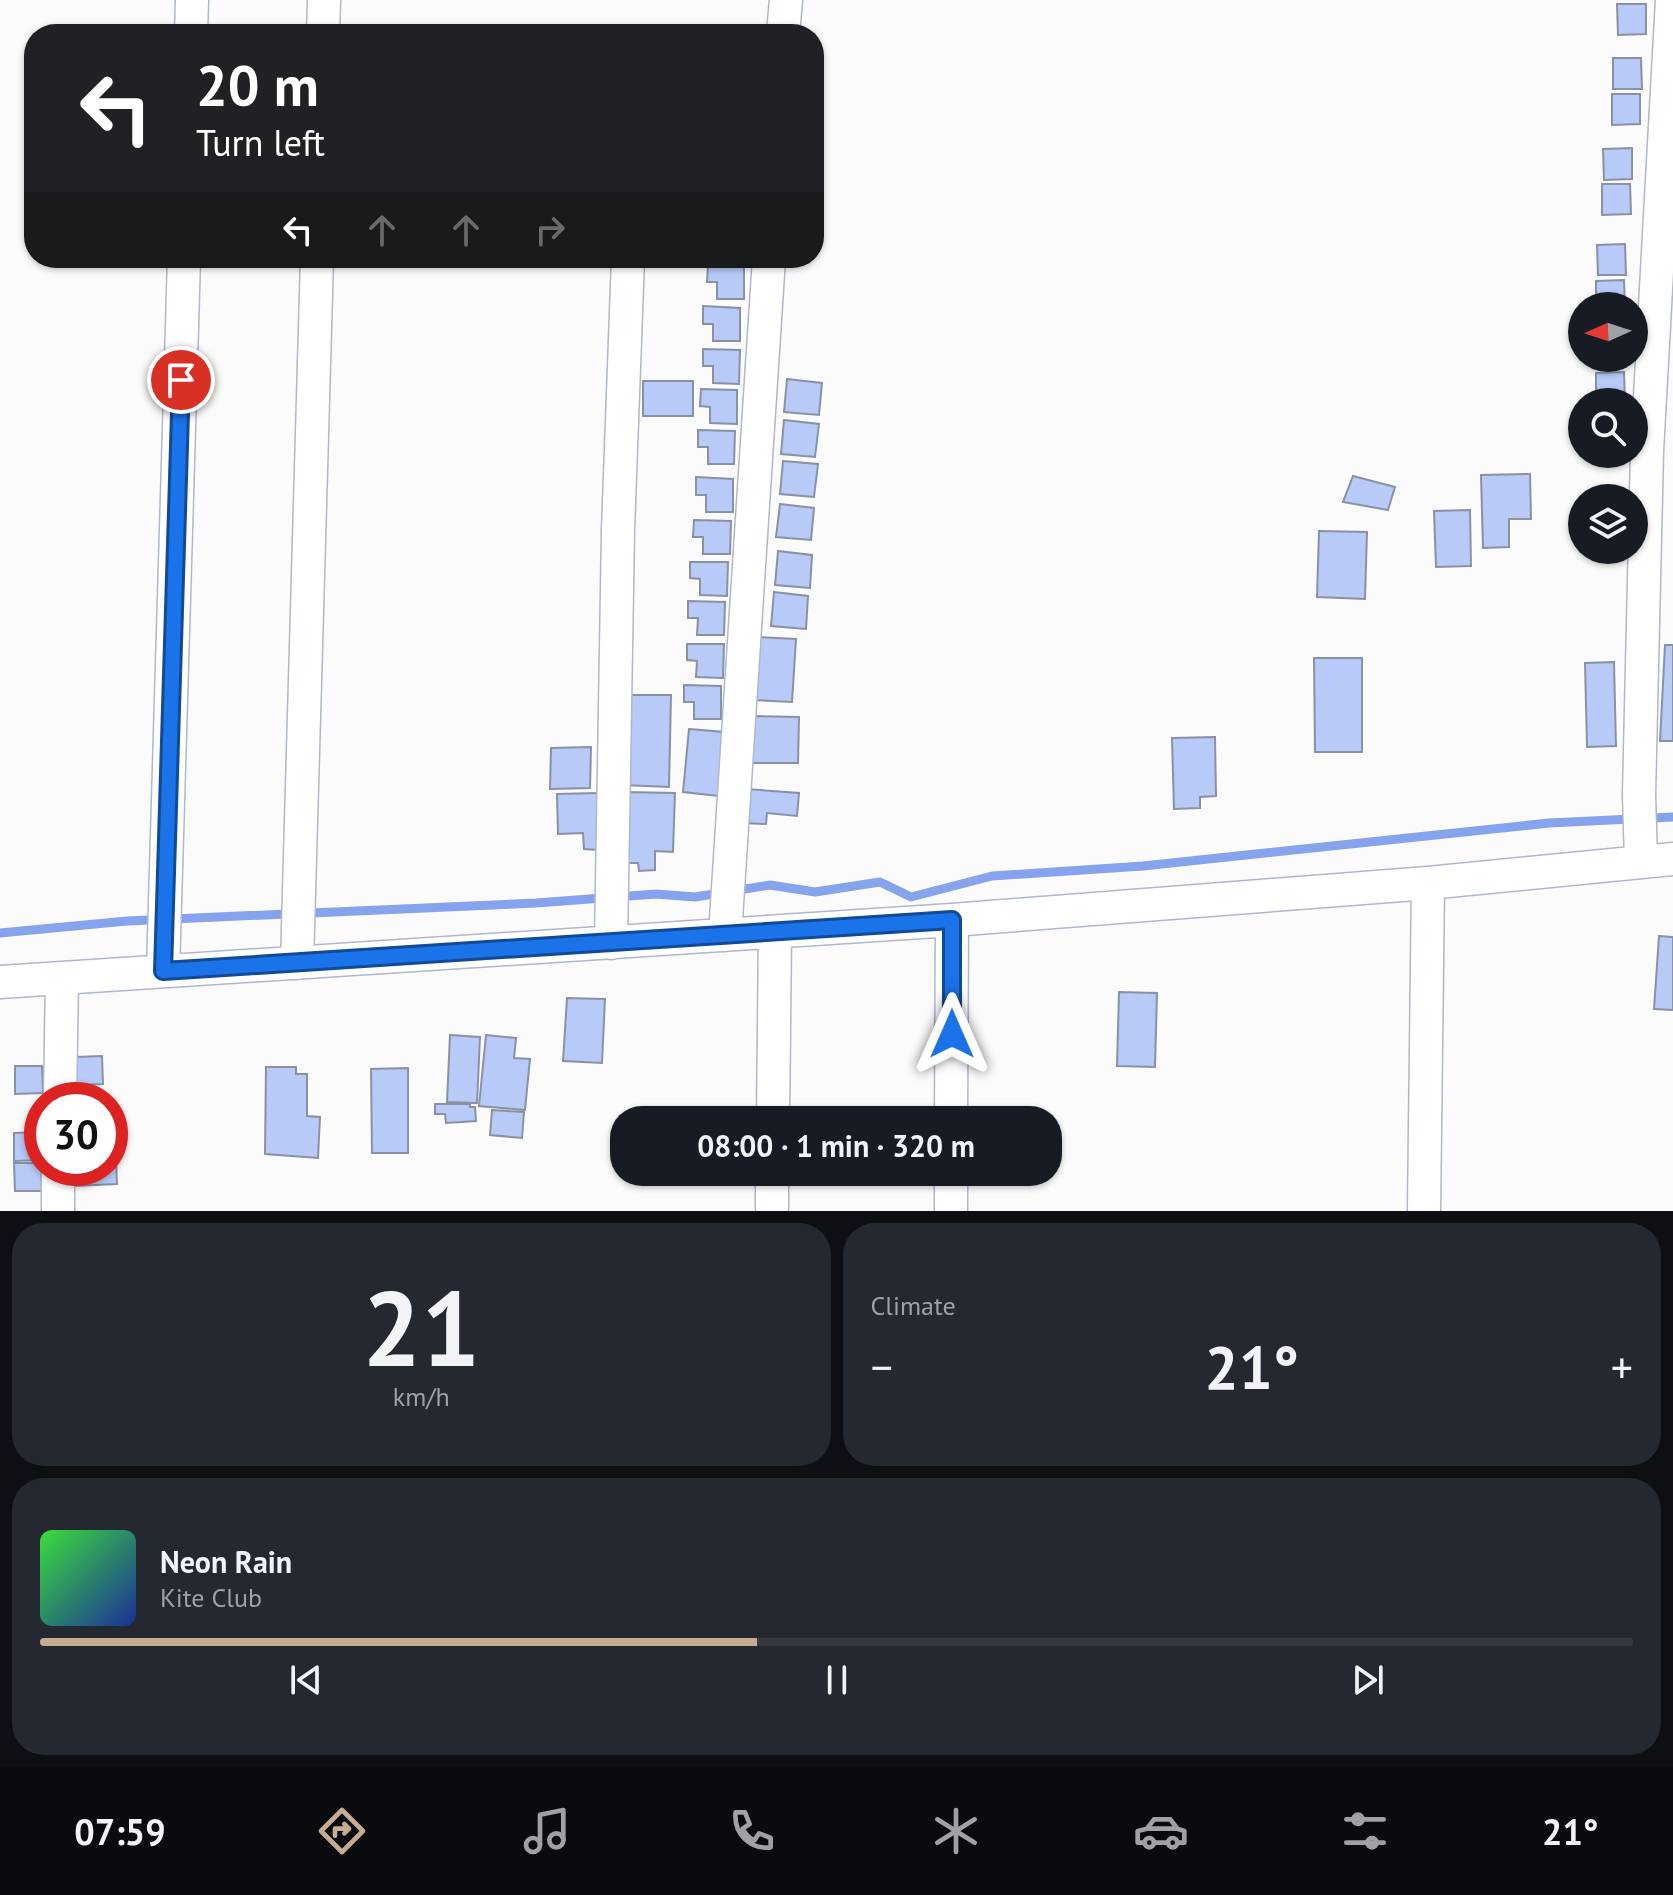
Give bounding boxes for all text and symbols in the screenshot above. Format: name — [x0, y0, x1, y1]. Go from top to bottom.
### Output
text: 20 m — [196, 49, 319, 121]
icon: left — [64, 56, 168, 160]
text: Turn left — [196, 119, 325, 166]
icon: left — [276, 208, 320, 252]
icon: ahead — [360, 208, 404, 252]
icon: ahead — [444, 208, 488, 252]
icon: right — [528, 208, 572, 252]
north arrow — [1568, 292, 1648, 372]
map controls — [1568, 292, 1648, 564]
pin — [147, 346, 215, 414]
icon: arrive — [159, 358, 203, 402]
button: search — [1568, 388, 1648, 468]
button: layers — [1568, 484, 1648, 564]
position arrow — [910, 992, 994, 1076]
speed limit sign: 30 — [24, 1082, 128, 1186]
text: 08:00 · 1 min · 320 m — [697, 1126, 975, 1165]
text: 21 — [362, 1260, 480, 1395]
text: Climate — [871, 1289, 956, 1322]
text: 21° — [1205, 1328, 1299, 1406]
text: − — [871, 1338, 893, 1395]
text: + — [1611, 1338, 1633, 1395]
text: km/h — [393, 1380, 450, 1413]
text: Neon Rain — [160, 1542, 292, 1581]
text: Kite Club — [160, 1581, 262, 1614]
icon: previous — [284, 1658, 328, 1702]
icon: pause — [815, 1658, 859, 1702]
icon: next — [1346, 1658, 1390, 1702]
icon: directions — [314, 1803, 370, 1859]
icon: music — [519, 1803, 575, 1859]
icon: phone — [724, 1803, 780, 1859]
icon: climate — [928, 1803, 984, 1859]
icon: car — [1133, 1803, 1189, 1859]
icon: filters — [1337, 1803, 1393, 1859]
text: 07:59 — [74, 1808, 166, 1855]
text: 21° — [1542, 1808, 1599, 1855]

